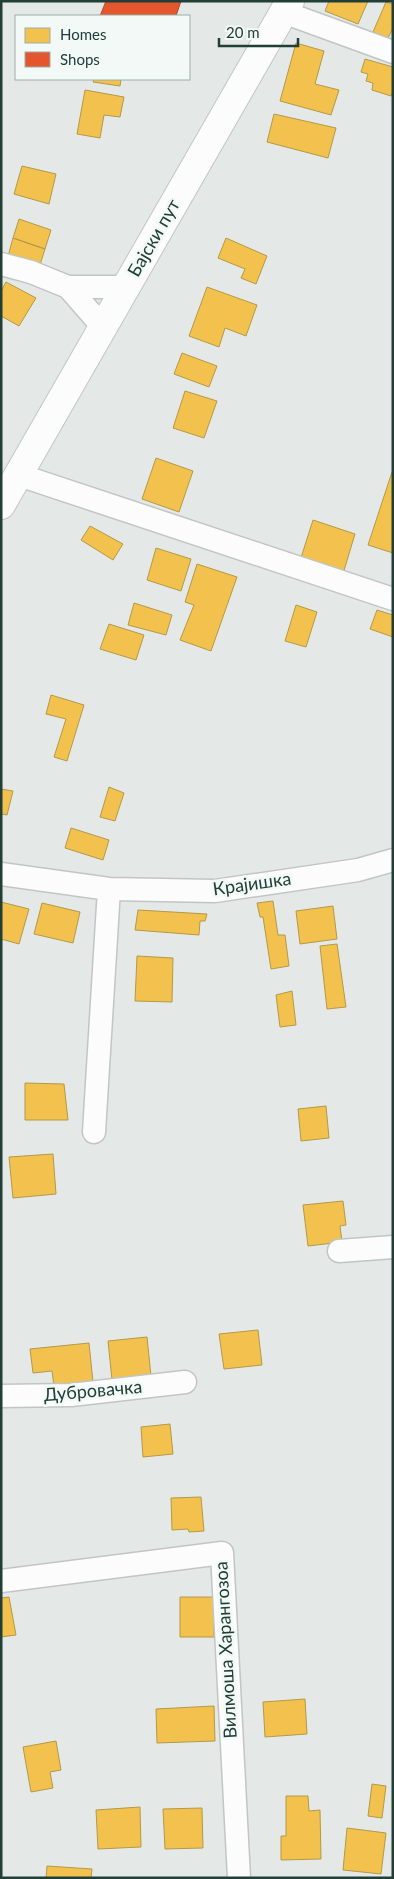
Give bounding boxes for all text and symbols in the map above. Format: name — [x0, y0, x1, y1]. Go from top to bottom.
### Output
legend — [15, 15, 190, 80]
scale bar — [219, 15, 298, 47]
text: 20 m — [226, 23, 260, 41]
text: Homes — [60, 25, 106, 43]
text: Shops — [60, 50, 100, 68]
street label: Бајски пут — [122, 195, 184, 280]
street label: Крајишка — [211, 867, 292, 899]
street label: Дубровачка — [43, 1375, 143, 1405]
street label: Вилмоша Харангозоа — [209, 1561, 241, 1739]

